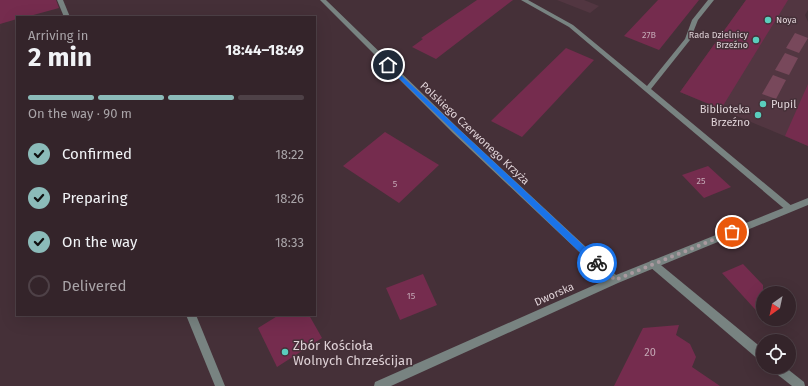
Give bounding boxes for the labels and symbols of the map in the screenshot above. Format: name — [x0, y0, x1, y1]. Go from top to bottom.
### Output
marker: Noya — [763, 15, 773, 25]
place label: Noya — [776, 15, 797, 25]
house number: 27B — [642, 30, 656, 40]
place label: Rada Dzielnicy Brzeźno — [689, 30, 749, 50]
marker: Rada Dzielnicy Brzeźno — [751, 35, 761, 45]
pin — [371, 48, 405, 82]
street label: Polskiego Czerwonego Krzyża — [417, 79, 532, 187]
place label: Pupil — [771, 98, 796, 111]
marker: Pupil — [758, 99, 768, 109]
place label: Biblioteka Brzeźno — [700, 103, 750, 129]
marker: Biblioteka Brzeźno — [753, 110, 763, 120]
house number: 25 — [697, 176, 706, 186]
house number: 5 — [393, 179, 398, 189]
pin — [715, 215, 749, 249]
courier — [577, 243, 617, 283]
street label: Dworska — [532, 280, 576, 309]
north arrow — [756, 286, 796, 326]
house number: 15 — [407, 291, 416, 301]
place label: Zbór Kościoła Wolnych Chrześcijan — [293, 338, 413, 368]
house number: 20 — [644, 346, 656, 359]
marker: Zbór Kościoła Wolnych Chrześcijan — [280, 347, 290, 357]

